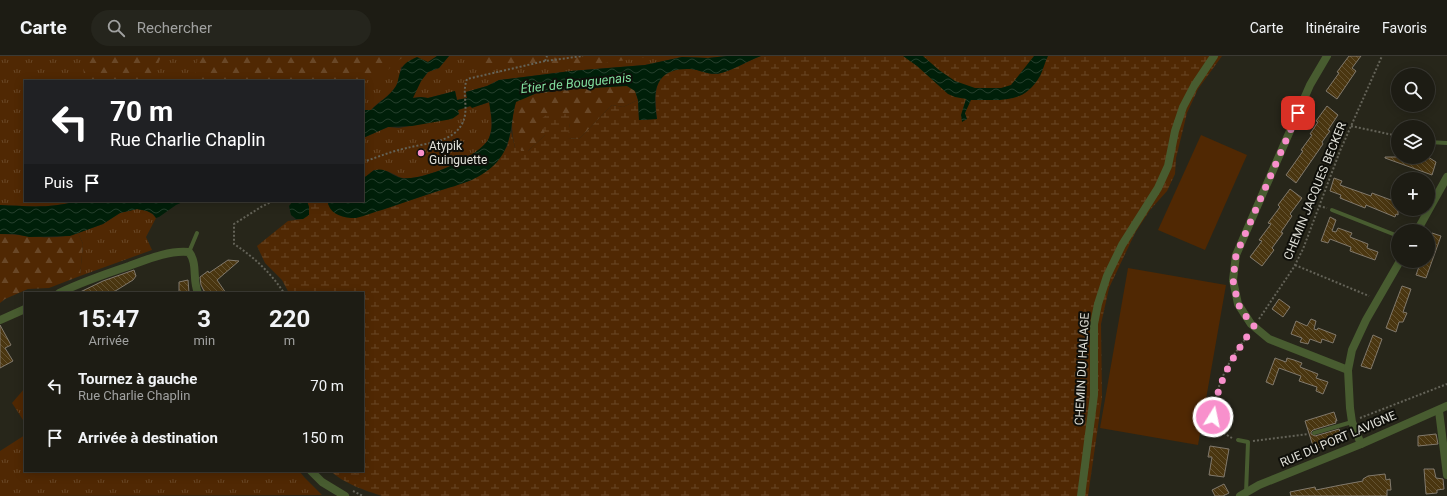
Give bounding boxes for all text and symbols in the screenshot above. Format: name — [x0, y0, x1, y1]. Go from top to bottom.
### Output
search box — [91, 10, 371, 46]
text: Carte — [20, 16, 67, 39]
icon: search — [105, 17, 127, 39]
text: Rechercher — [137, 19, 212, 37]
text: Carte — [1250, 20, 1283, 36]
text: Itinéraire — [1305, 20, 1360, 36]
text: Favoris — [1382, 20, 1427, 36]
map controls — [1391, 68, 1435, 268]
button: search — [1391, 68, 1435, 112]
water label: Étier de Bouguenais — [520, 70, 633, 96]
text: 70 m — [110, 95, 173, 128]
icon: left — [44, 96, 96, 148]
pin — [1281, 96, 1315, 130]
icon: arrive — [1287, 102, 1309, 124]
street label: CHEMIN JACQUES BECKER — [1281, 120, 1349, 262]
button: layers — [1391, 120, 1435, 164]
text: Rue Charlie Chaplin — [110, 129, 266, 150]
place label: Atypik Guinguette — [429, 139, 487, 167]
marker: Atypik Guinguette — [416, 148, 426, 158]
icon: arrive — [81, 172, 103, 194]
button: + — [1391, 172, 1435, 216]
text: Puis — [44, 174, 73, 192]
button: − — [1391, 224, 1435, 268]
text: 15:47 — [78, 305, 140, 333]
text: 3 — [197, 305, 211, 333]
text: 220 — [269, 305, 310, 333]
street label: CHEMIN DU HALAGE — [1072, 312, 1092, 426]
text: Arrivée — [88, 333, 129, 348]
text: min — [193, 333, 215, 348]
text: m — [284, 333, 295, 348]
text: Tournez à gauche — [78, 370, 197, 388]
icon: left — [44, 375, 66, 397]
text: 70 m — [310, 377, 344, 395]
text: Rue Charlie Chaplin — [78, 388, 190, 403]
position arrow — [1192, 396, 1234, 438]
street label: RUE DU PORT LAVIGNE — [1278, 408, 1398, 470]
icon: arrive — [44, 427, 66, 449]
text: Arrivée à destination — [78, 429, 218, 447]
text: 150 m — [302, 429, 344, 447]

